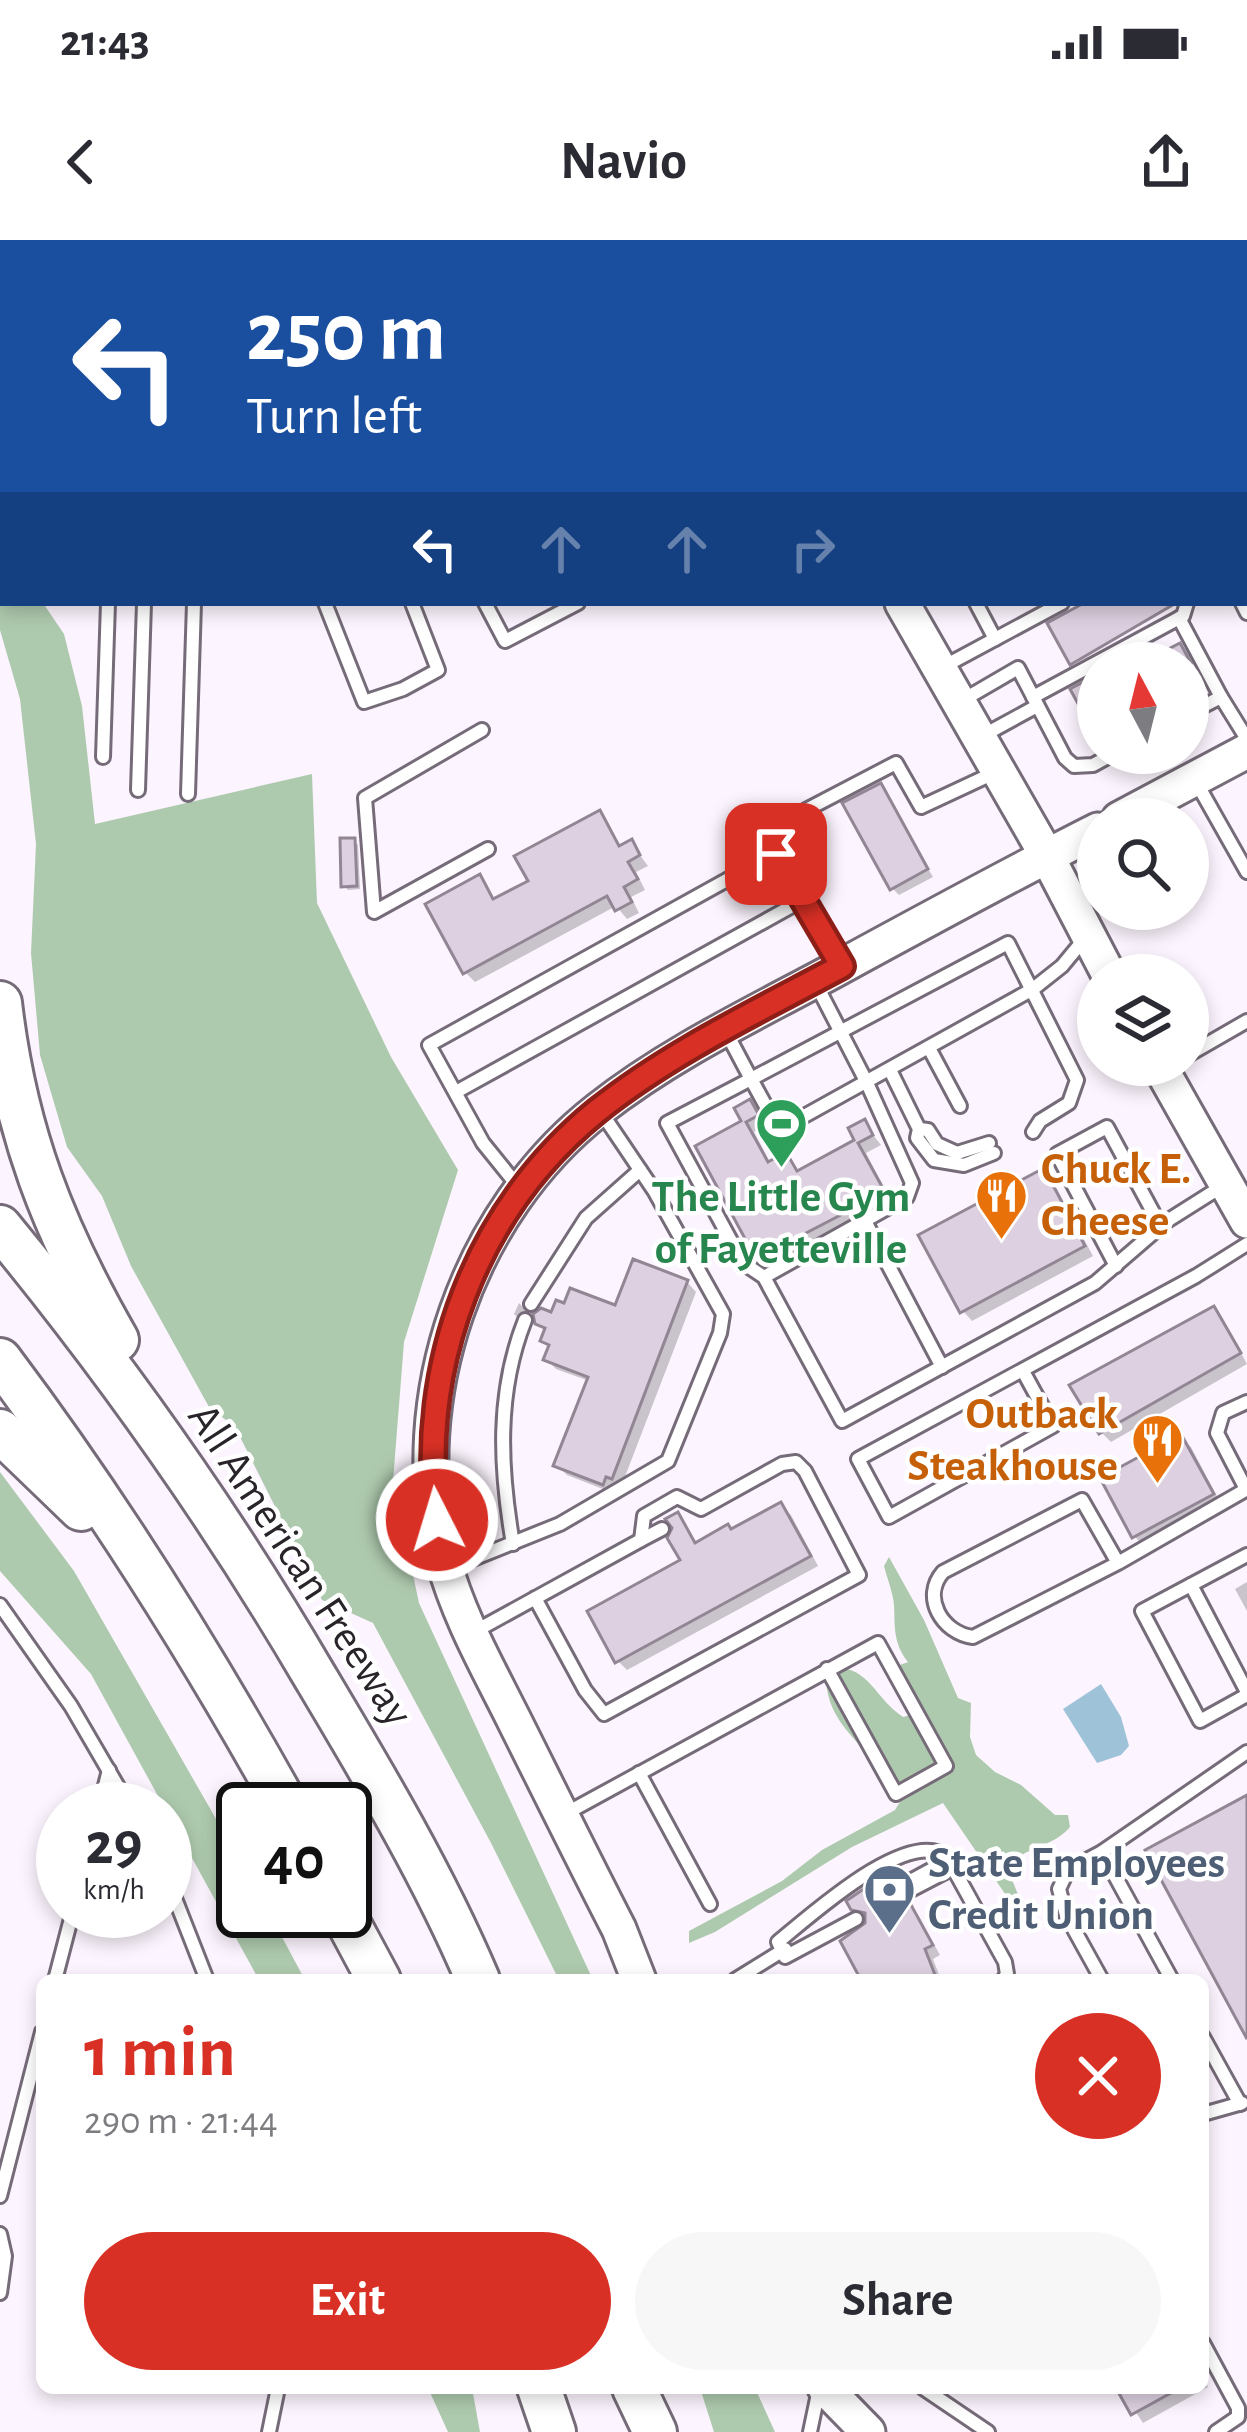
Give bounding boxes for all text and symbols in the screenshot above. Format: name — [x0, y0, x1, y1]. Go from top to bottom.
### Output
text: 21:43 — [60, 19, 150, 64]
icon: back — [48, 129, 114, 195]
icon: share — [1133, 129, 1199, 195]
text: Navio — [560, 135, 687, 189]
icon: left — [48, 288, 204, 444]
text: 250 m — [246, 292, 446, 376]
text: Turn left — [246, 390, 422, 444]
icon: left — [402, 516, 468, 582]
icon: ahead — [528, 516, 594, 582]
icon: ahead — [654, 516, 720, 582]
icon: right — [780, 516, 846, 582]
north arrow — [1077, 642, 1209, 774]
map controls — [1077, 642, 1209, 1086]
button: search — [1077, 798, 1209, 930]
pin — [725, 803, 827, 905]
icon: arrive — [743, 821, 809, 887]
button: layers — [1077, 954, 1209, 1086]
sports icon: The Little Gym of Fayetteville — [753, 1095, 809, 1169]
place label: Chuck E. Cheese — [1041, 1147, 1191, 1244]
restaurant icon: Chuck E. Cheese — [974, 1167, 1030, 1241]
place label: The Little Gym of Fayetteville — [652, 1175, 910, 1272]
place label: Outback Steakhouse — [907, 1392, 1118, 1489]
street label: All American Freeway — [179, 1396, 421, 1734]
restaurant icon: Outback Steakhouse — [1129, 1412, 1185, 1486]
position arrow — [374, 1457, 500, 1583]
speed limit sign: 40 — [216, 1782, 372, 1938]
text: 29 — [85, 1815, 143, 1875]
place label: State Employees Credit Union — [928, 1841, 1225, 1938]
bank icon: State Employees Credit Union — [861, 1861, 917, 1935]
text: km/h — [83, 1875, 145, 1905]
button: close — [1035, 2013, 1161, 2139]
text: 1 min — [84, 2017, 236, 2089]
text: 290 m · 21:44 — [84, 2102, 278, 2141]
button: Exit — [84, 2232, 611, 2370]
button: Share — [635, 2232, 1161, 2370]

